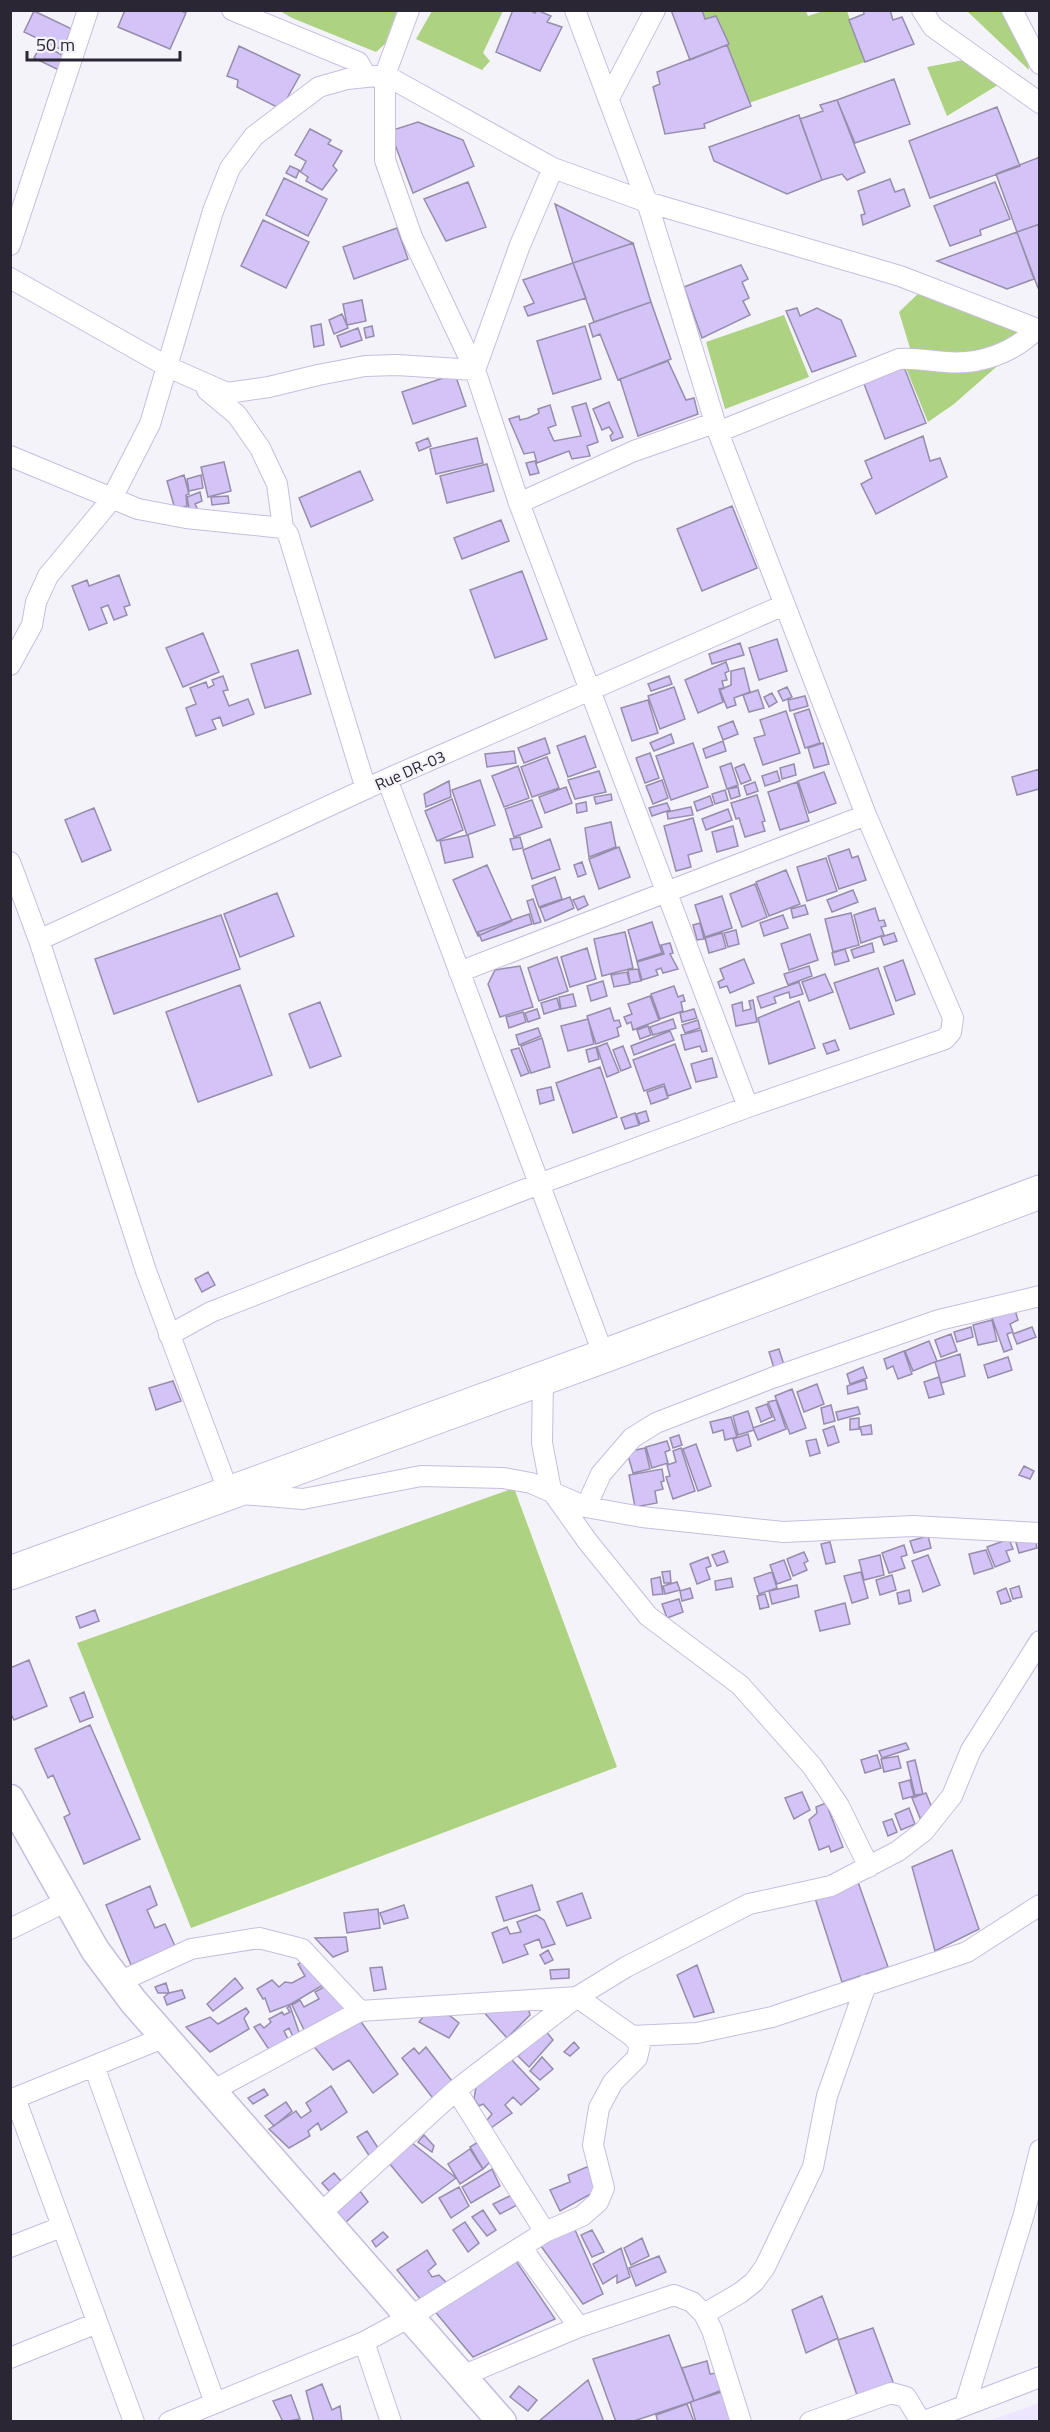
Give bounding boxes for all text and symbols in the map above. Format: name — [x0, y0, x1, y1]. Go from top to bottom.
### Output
scale bar — [27, 24, 180, 62]
text: 50 m — [36, 31, 75, 58]
street label: Rue DR-03 — [371, 744, 449, 796]

